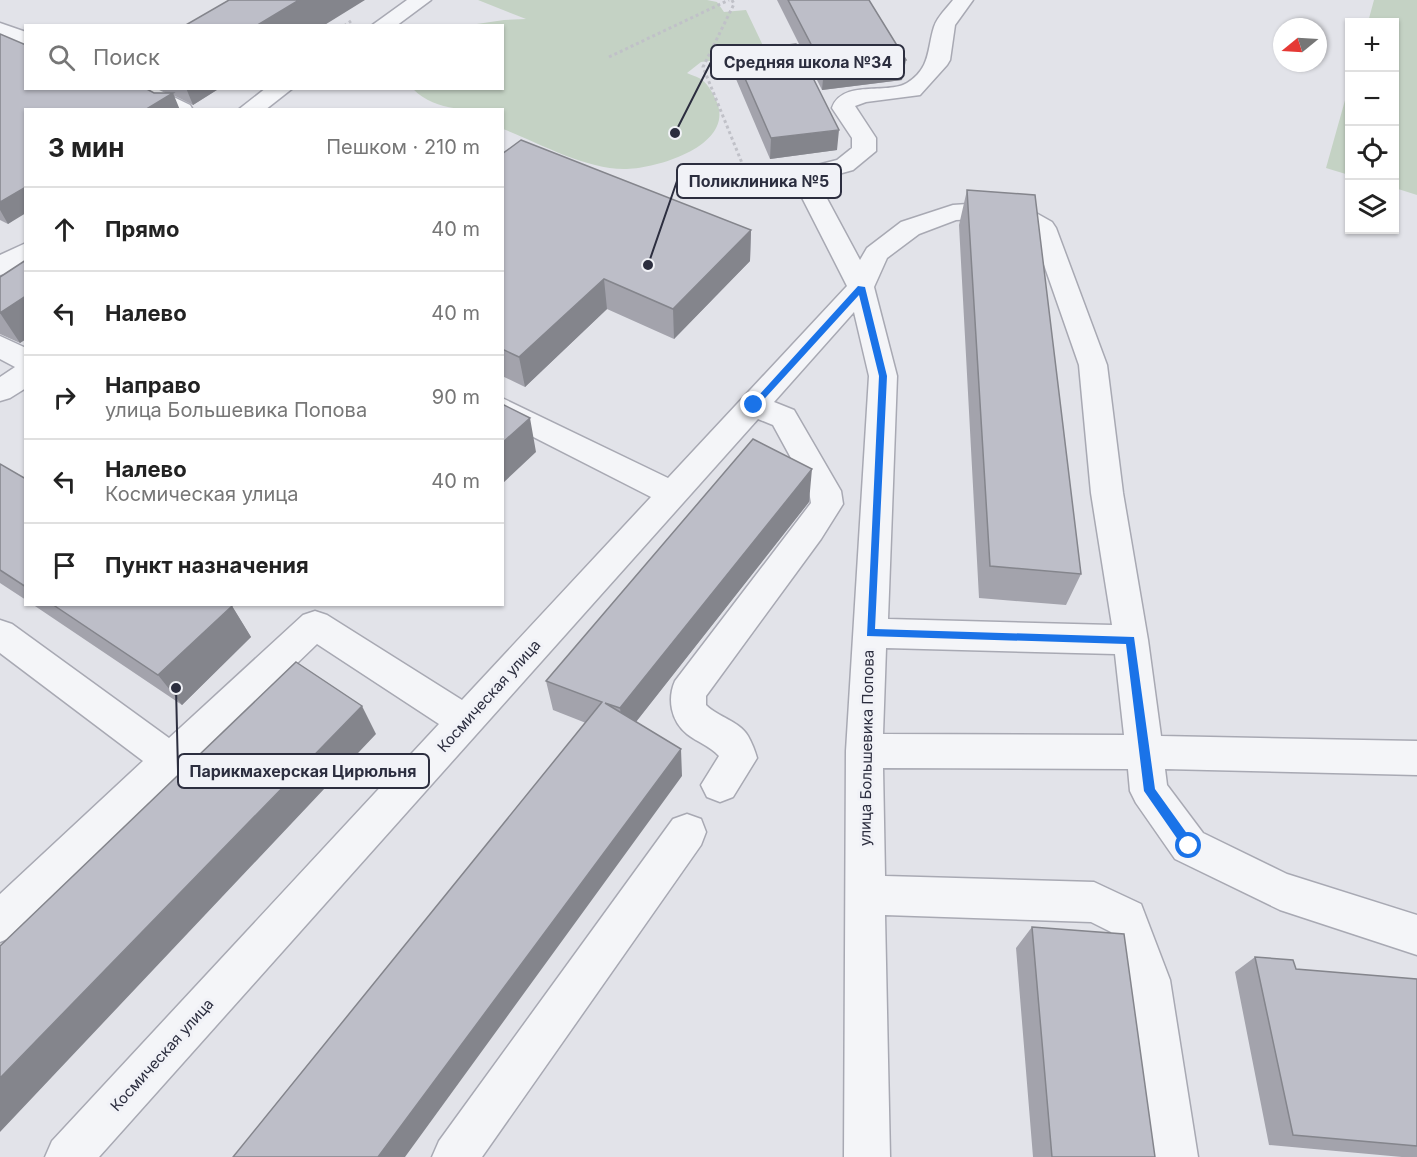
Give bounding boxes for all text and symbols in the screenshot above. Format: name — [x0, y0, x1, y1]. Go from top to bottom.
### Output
north arrow — [1273, 18, 1327, 72]
map controls — [1345, 18, 1399, 234]
button: + — [1345, 18, 1399, 72]
search box — [24, 24, 504, 90]
icon: search — [45, 41, 78, 74]
text: Поиск — [93, 44, 160, 70]
callout: Средняя школа №34 — [711, 45, 904, 79]
text: Средняя школа №34 — [724, 52, 892, 72]
button: − — [1345, 72, 1399, 126]
button: locate — [1345, 126, 1399, 180]
text: 3 мин — [48, 132, 124, 163]
text: Пешком · 210 m — [326, 135, 480, 159]
callout: Поликлиника №5 — [677, 164, 841, 198]
text: Поликлиника №5 — [689, 171, 829, 191]
button: layers — [1345, 180, 1399, 234]
icon: ahead — [48, 213, 81, 246]
text: Прямо — [105, 216, 179, 242]
text: 40 m — [431, 217, 480, 241]
icon: left — [48, 297, 81, 330]
text: Налево — [105, 300, 187, 326]
text: 40 m — [431, 301, 480, 325]
text: Направо — [105, 372, 201, 398]
icon: right — [48, 381, 81, 414]
text: 90 m — [432, 385, 480, 409]
route end — [740, 391, 766, 417]
text: улица Большевика Попова — [105, 398, 367, 422]
text: Налево — [105, 456, 187, 482]
icon: left — [48, 465, 81, 498]
text: 40 m — [431, 469, 480, 493]
text: Космическая улица — [105, 482, 299, 506]
icon: arrive — [48, 549, 81, 582]
text: Пункт назначения — [105, 552, 309, 578]
street label: Космическая улица — [433, 635, 544, 756]
street label: улица Большевика Попова — [855, 650, 878, 846]
callout: Парикмахерская Цирюльня — [178, 754, 429, 788]
text: Парикмахерская Цирюльня — [189, 761, 417, 781]
route start — [1175, 832, 1201, 858]
street label: Космическая улица — [106, 994, 217, 1115]

